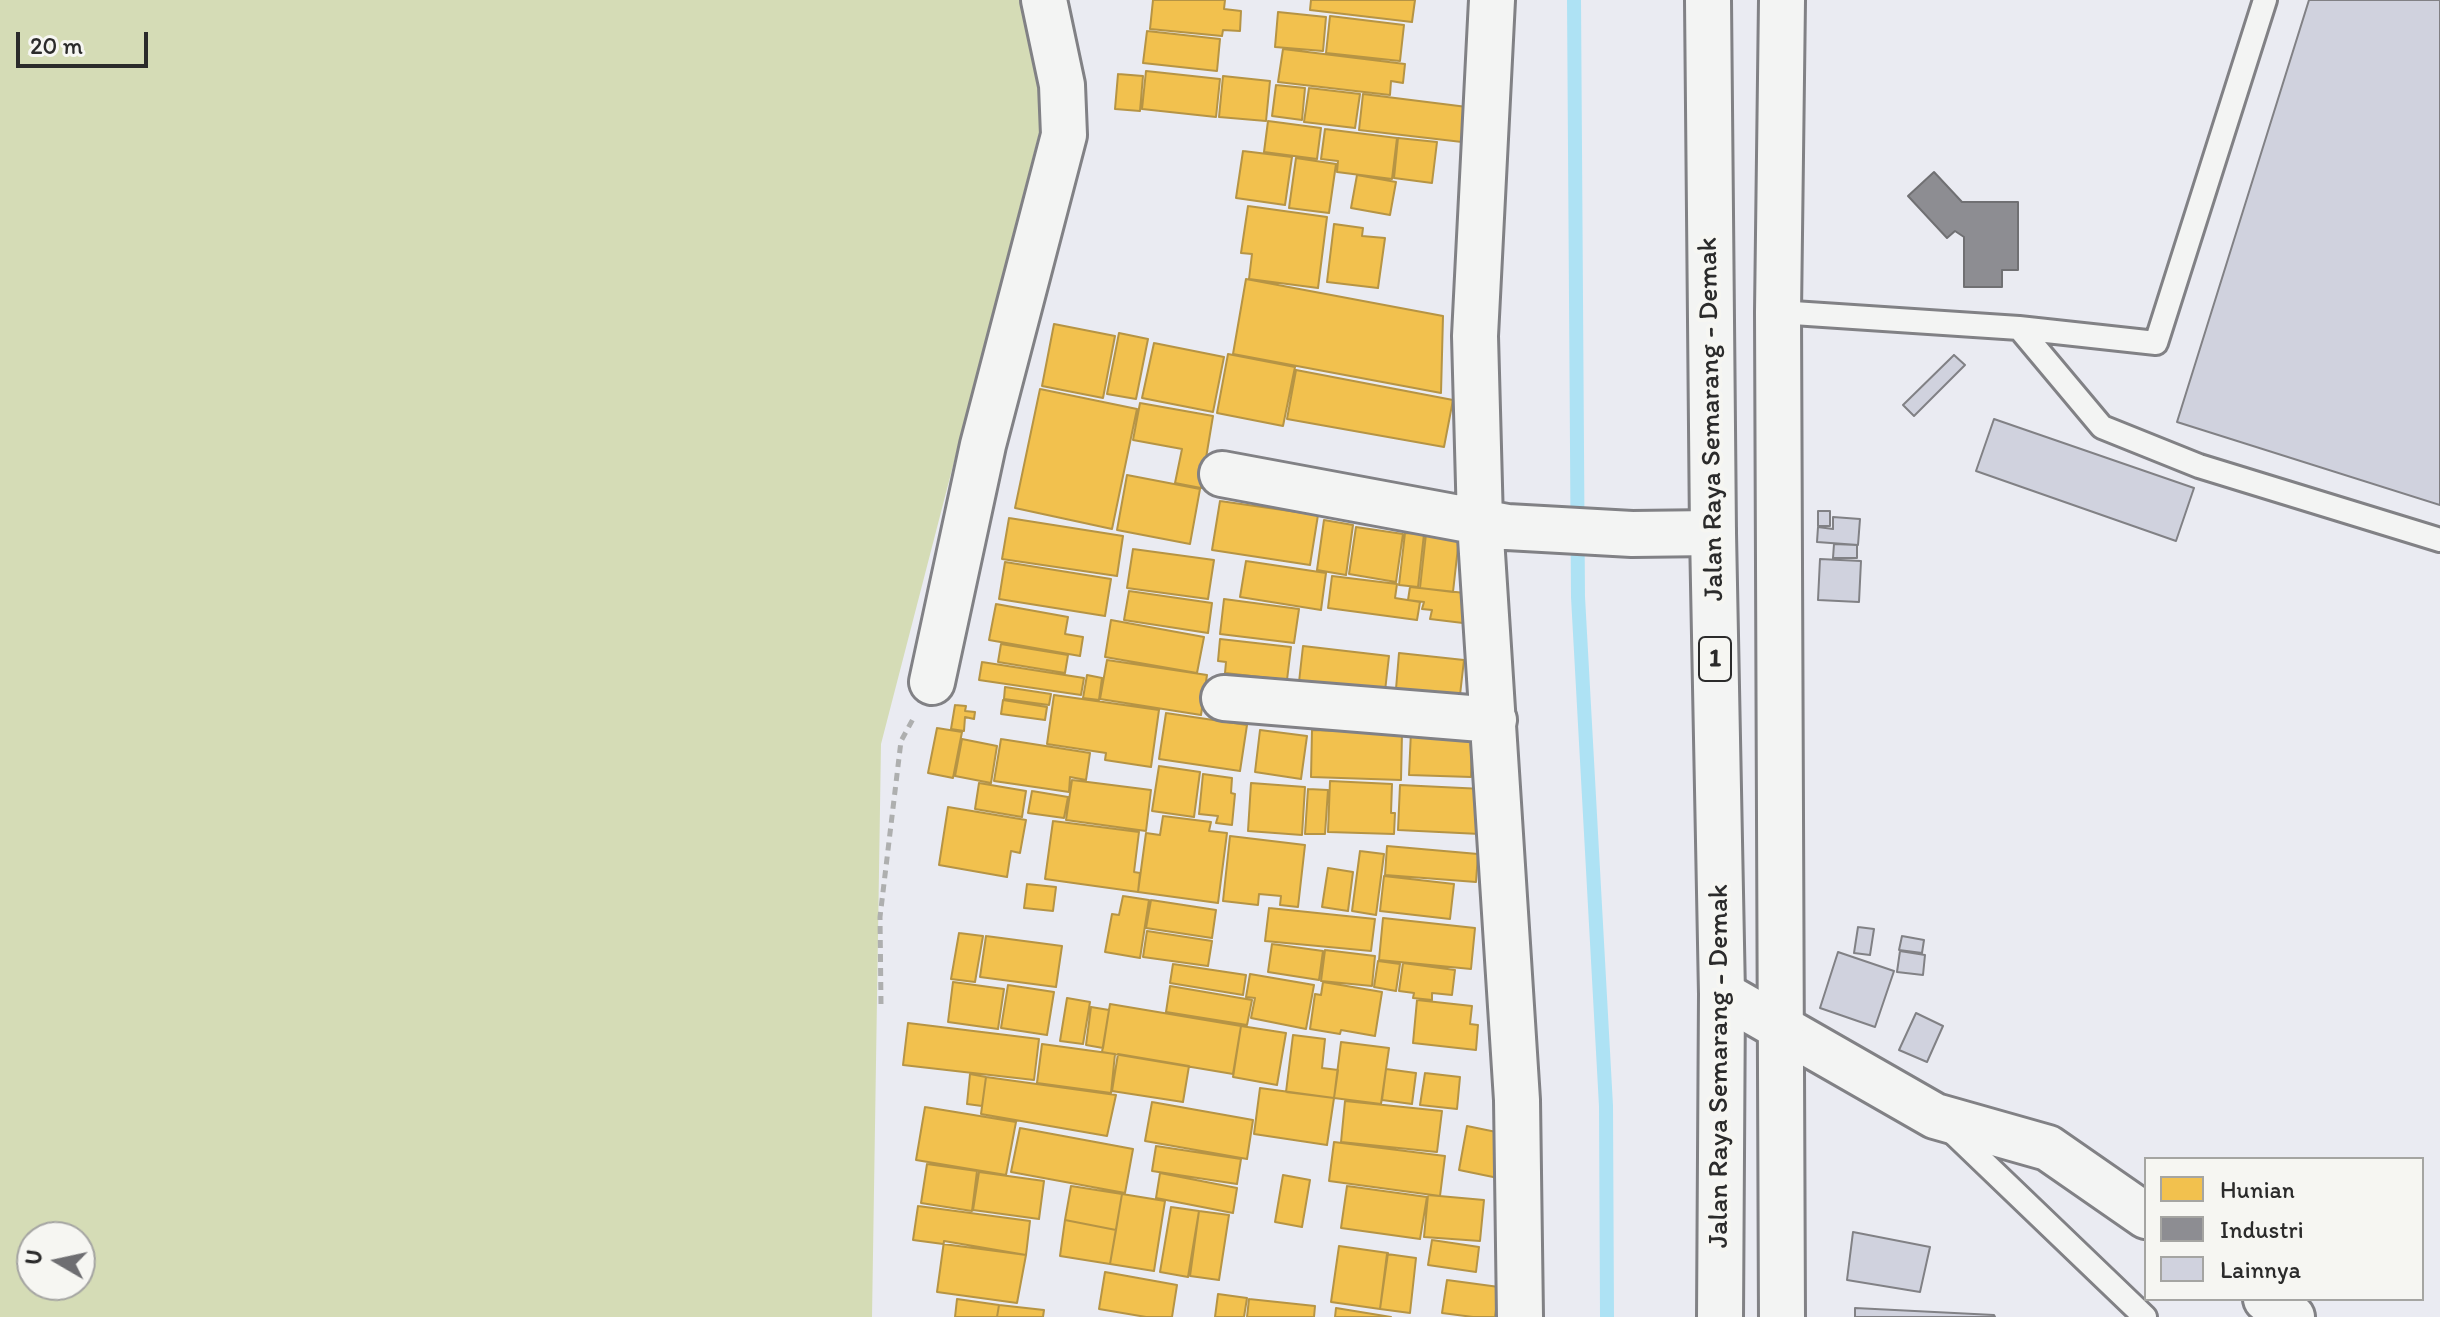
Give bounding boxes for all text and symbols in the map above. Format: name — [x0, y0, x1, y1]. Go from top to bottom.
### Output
scale bar — [20, 16, 152, 66]
text: 20 m — [30, 31, 83, 60]
street label: Jalan Raya Semarang - Demak — [1692, 237, 1732, 601]
road number: 1 — [1699, 637, 1731, 681]
street label: Jalan Raya Semarang - Demak — [1703, 884, 1737, 1248]
legend — [2144, 1157, 2424, 1301]
text: Hunian — [2220, 1175, 2295, 1204]
text: Industri — [2220, 1215, 2304, 1244]
north arrow — [16, 1221, 96, 1301]
text: U — [19, 1248, 48, 1267]
text: Lainnya — [2220, 1255, 2301, 1284]

